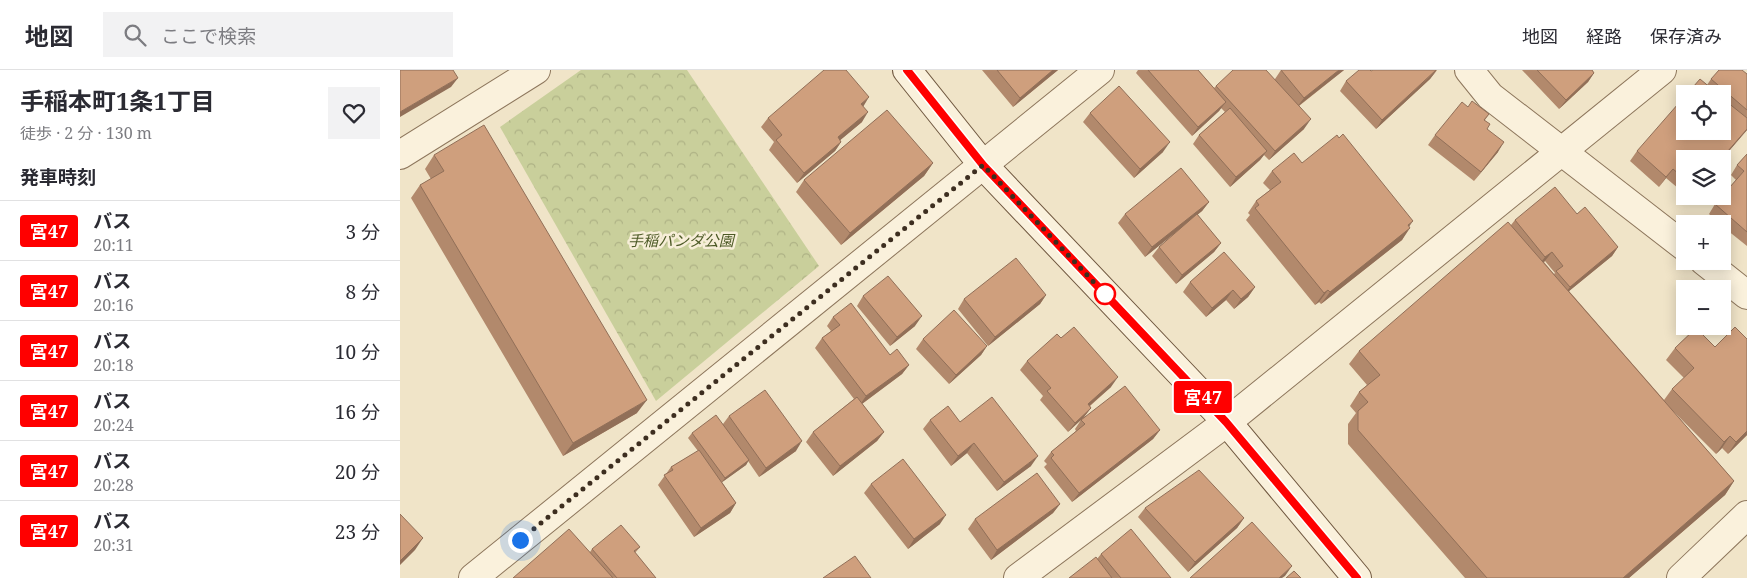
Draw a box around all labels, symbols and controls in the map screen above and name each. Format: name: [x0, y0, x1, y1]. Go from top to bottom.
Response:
search box: [103, 12, 453, 57]
text: 地図: [25, 19, 73, 52]
icon: search: [121, 21, 149, 49]
text: ここで検索: [161, 23, 256, 49]
text: 地図: [1522, 24, 1558, 48]
text: 経路: [1586, 24, 1622, 48]
text: 保存済み: [1650, 24, 1722, 48]
text: 手稲本町1条1丁目: [20, 84, 215, 117]
map controls: [1676, 85, 1731, 335]
button: locate: [1676, 85, 1731, 140]
button: heart: [328, 87, 380, 139]
text: 徒歩 · 2 分 · 130 m: [20, 122, 152, 144]
button: layers: [1676, 150, 1731, 205]
text: 発車時刻: [20, 164, 96, 190]
text: バス: [93, 208, 131, 234]
button: +: [1676, 215, 1731, 270]
text: 宮47: [30, 219, 68, 243]
text: 3 分: [345, 219, 380, 245]
park label: 手稲パンダ公園: [628, 230, 736, 250]
text: 20:11: [93, 234, 134, 256]
text: バス: [93, 268, 131, 294]
text: 宮47: [30, 279, 68, 303]
text: 8 分: [345, 279, 380, 305]
button: −: [1676, 280, 1731, 335]
unlabelled marker: [1094, 283, 1116, 305]
text: 20:16: [93, 294, 134, 316]
text: バス: [93, 328, 131, 354]
text: 宮47: [30, 339, 68, 363]
text: 10 分: [335, 339, 380, 365]
text: 20:18: [93, 354, 134, 376]
line badge: 宮47: [1174, 381, 1232, 413]
text: 宮47: [1184, 385, 1222, 409]
text: バス: [93, 388, 131, 414]
text: 宮47: [30, 399, 68, 423]
text: 16 分: [335, 399, 380, 425]
text: 20:24: [93, 414, 134, 436]
text: バス: [93, 448, 131, 474]
text: 宮47: [30, 459, 68, 483]
text: 20 分: [335, 459, 380, 485]
text: 20:28: [93, 474, 134, 496]
text: バス: [93, 508, 131, 534]
text: 宮47: [30, 519, 68, 543]
text: 23 分: [335, 519, 380, 545]
your location: [508, 528, 533, 553]
text: 20:31: [93, 534, 134, 556]

